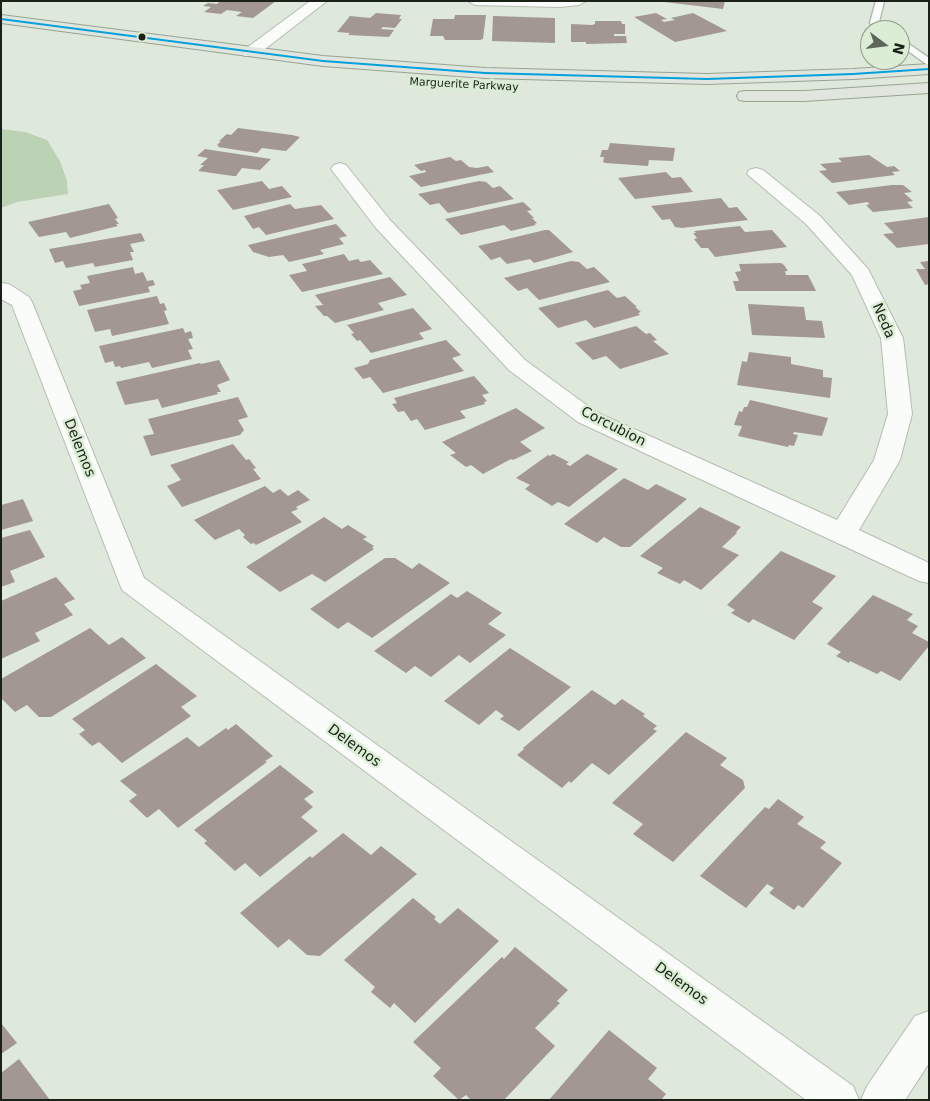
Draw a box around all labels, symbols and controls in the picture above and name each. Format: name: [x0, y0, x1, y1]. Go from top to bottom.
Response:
north arrow: [860, 20, 910, 70]
unlabelled marker: [137, 32, 147, 42]
text: N: [889, 41, 908, 56]
street label: Marguerite Parkway: [409, 76, 519, 94]
street label: Neda: [868, 301, 898, 341]
street label: Corcubion: [578, 403, 648, 451]
street label: Delemos: [60, 416, 98, 480]
street label: Delemos: [324, 721, 384, 771]
street label: Delemos: [651, 959, 711, 1009]

